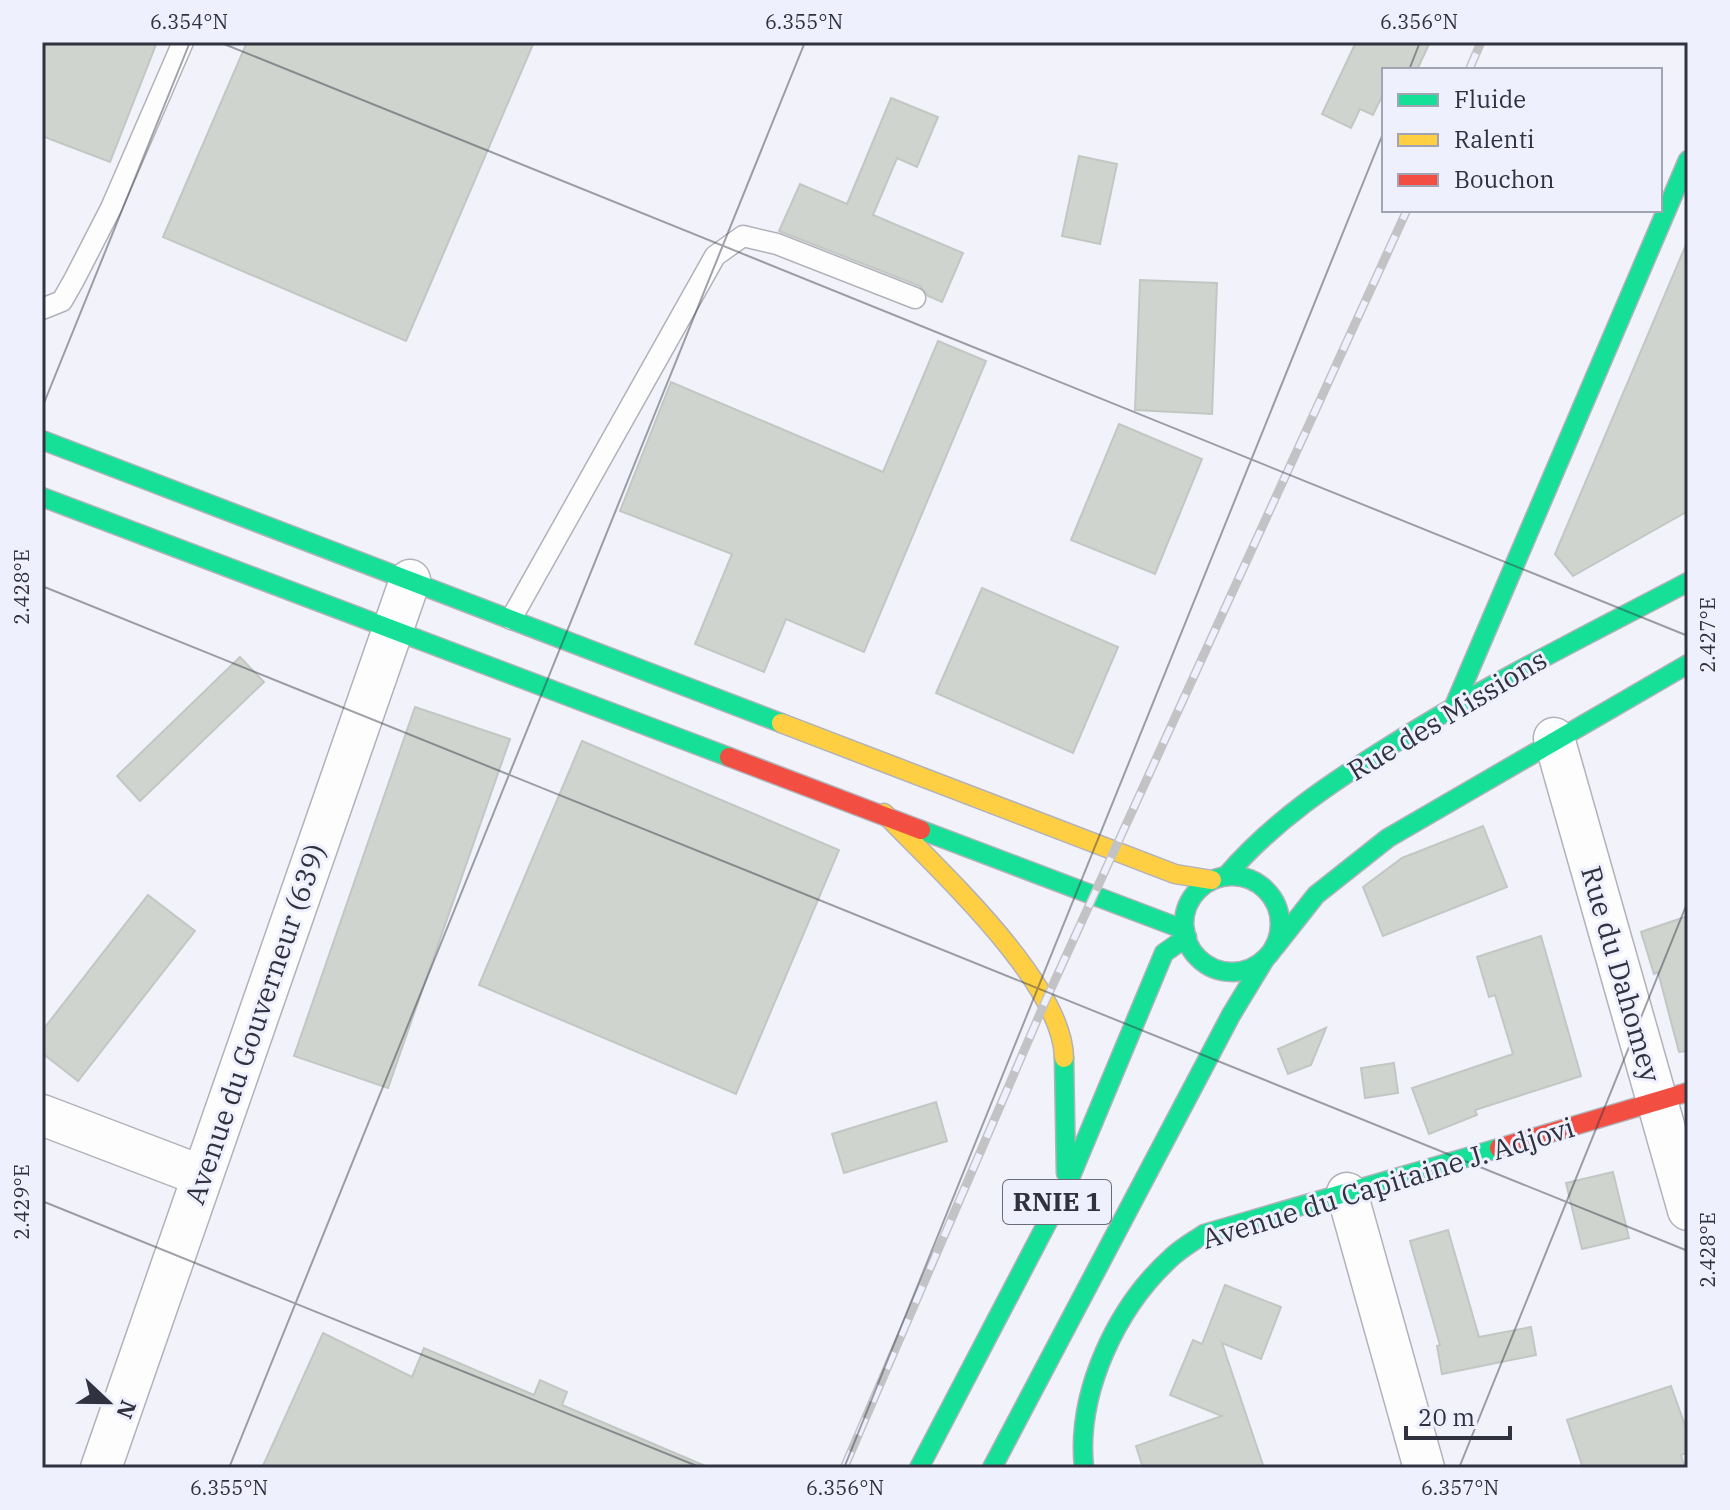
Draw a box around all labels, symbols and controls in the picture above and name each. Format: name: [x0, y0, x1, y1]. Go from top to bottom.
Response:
text: 6.354°N: [150, 8, 228, 35]
text: 6.355°N: [765, 8, 843, 35]
text: 6.356°N: [1380, 8, 1458, 35]
legend: [1382, 68, 1662, 212]
text: Fluide: [1454, 83, 1526, 115]
text: Ralenti: [1454, 123, 1535, 155]
text: Bouchon: [1454, 163, 1555, 195]
text: 2.428°E: [8, 549, 35, 625]
text: 2.427°E: [1694, 597, 1721, 673]
street label: Rue des Missions: [1340, 640, 1553, 789]
street label: Avenue du Gouverneur (639): [175, 839, 334, 1209]
street label: Rue du Dahomey: [1573, 861, 1670, 1086]
street label: Avenue du Capitaine J. Adjovi: [1197, 1108, 1579, 1257]
text: 2.429°E: [8, 1164, 35, 1240]
road number: RNIE 1: [1003, 1180, 1111, 1224]
text: 2.428°E: [1694, 1212, 1721, 1288]
north arrow: [68, 1362, 148, 1442]
scale bar: [1406, 1390, 1510, 1440]
text: N: [110, 1396, 144, 1423]
text: 20 m: [1418, 1401, 1475, 1433]
text: 6.355°N: [190, 1474, 268, 1501]
text: 6.356°N: [806, 1474, 884, 1501]
text: 6.357°N: [1421, 1474, 1499, 1501]

